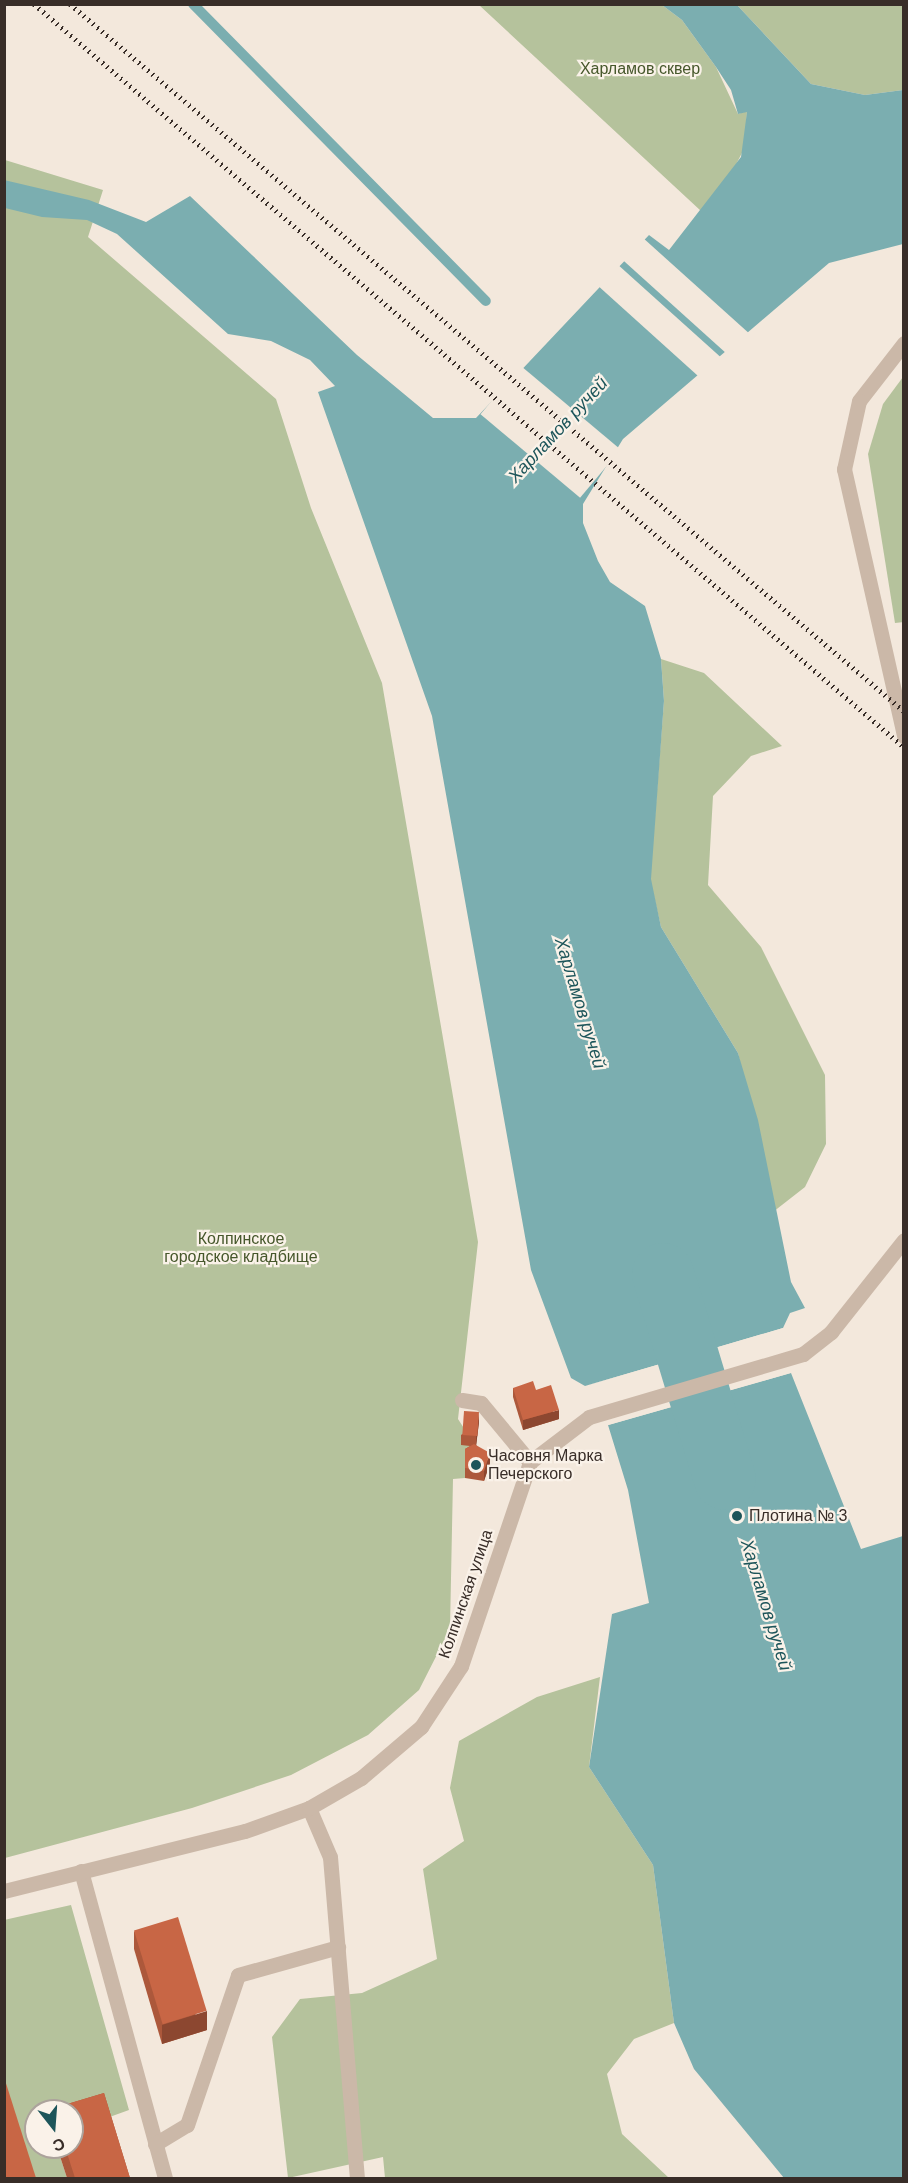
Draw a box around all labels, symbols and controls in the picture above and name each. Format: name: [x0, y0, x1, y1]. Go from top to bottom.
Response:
park label: Харламов сквер: [580, 59, 700, 79]
water label: Харламов ручей: [504, 373, 612, 487]
water label: Харламов ручей: [550, 935, 610, 1071]
park label: Колпинское городское кладбище: [164, 1229, 318, 1267]
place label: Часовня Марка Печерского: [488, 1446, 603, 1484]
marker: Часовня Марка Печерского: [469, 1458, 483, 1472]
place label: Плотина № 3: [749, 1506, 848, 1526]
marker: Плотина № 3: [730, 1509, 744, 1523]
street label: Колпинская улица: [435, 1527, 497, 1661]
water label: Харламов ручей: [736, 1537, 796, 1673]
north arrow: [24, 2099, 84, 2159]
text: С: [51, 2135, 67, 2155]

